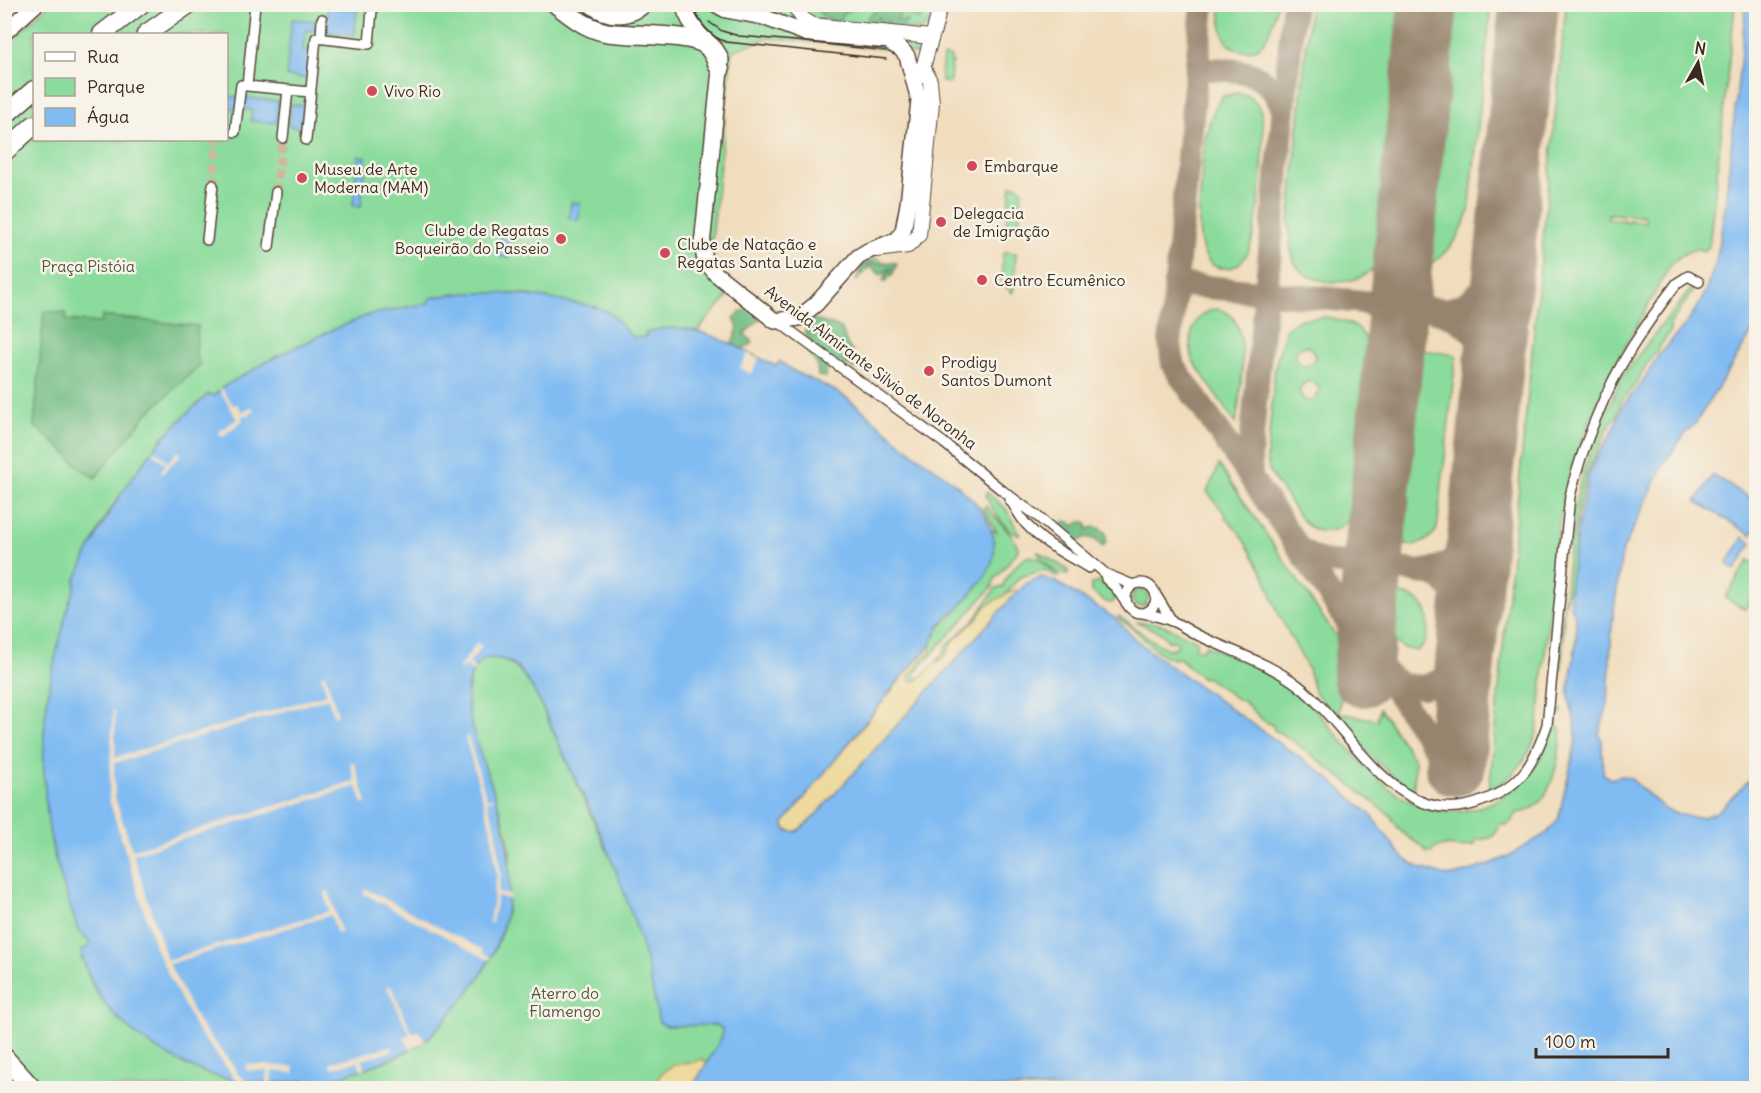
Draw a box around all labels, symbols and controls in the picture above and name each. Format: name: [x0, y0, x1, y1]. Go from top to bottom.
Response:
legend: [33, 33, 228, 141]
north arrow: [1668, 33, 1728, 93]
text: N: [1693, 37, 1707, 59]
text: Rua: [87, 45, 119, 68]
text: Parque: [87, 75, 145, 98]
place label: Vivo Rio: [384, 81, 441, 101]
marker: Vivo Rio: [365, 84, 379, 98]
text: Água: [87, 105, 129, 128]
place label: Embarque: [984, 156, 1058, 176]
place label: Museu de Arte Moderna (MAM): [314, 159, 429, 197]
marker: Embarque: [965, 159, 979, 173]
marker: Museu de Arte Moderna (MAM): [295, 171, 309, 185]
place label: Delegacia de Imigração: [953, 203, 1050, 241]
marker: Delegacia de Imigração: [934, 215, 948, 229]
place label: Clube de Regatas Boqueirão do Passeio: [395, 220, 549, 258]
marker: Clube de Regatas Boqueirão do Passeio: [554, 232, 568, 246]
place label: Clube de Natação e Regatas Santa Luzia: [677, 234, 823, 272]
marker: Clube de Natação e Regatas Santa Luzia: [658, 246, 672, 260]
park label: Praça Pistóia: [41, 256, 135, 276]
place label: Centro Ecumênico: [994, 270, 1126, 290]
marker: Centro Ecumênico: [975, 273, 989, 287]
street label: Avenida Almirante Silvio de Noronha: [761, 281, 981, 453]
place label: Prodigy Santos Dumont: [941, 352, 1052, 390]
marker: Prodigy Santos Dumont: [922, 364, 936, 378]
park label: Aterro do Flamengo: [529, 983, 601, 1021]
scale bar: [1536, 1021, 1668, 1059]
text: 100 m: [1545, 1030, 1596, 1053]

